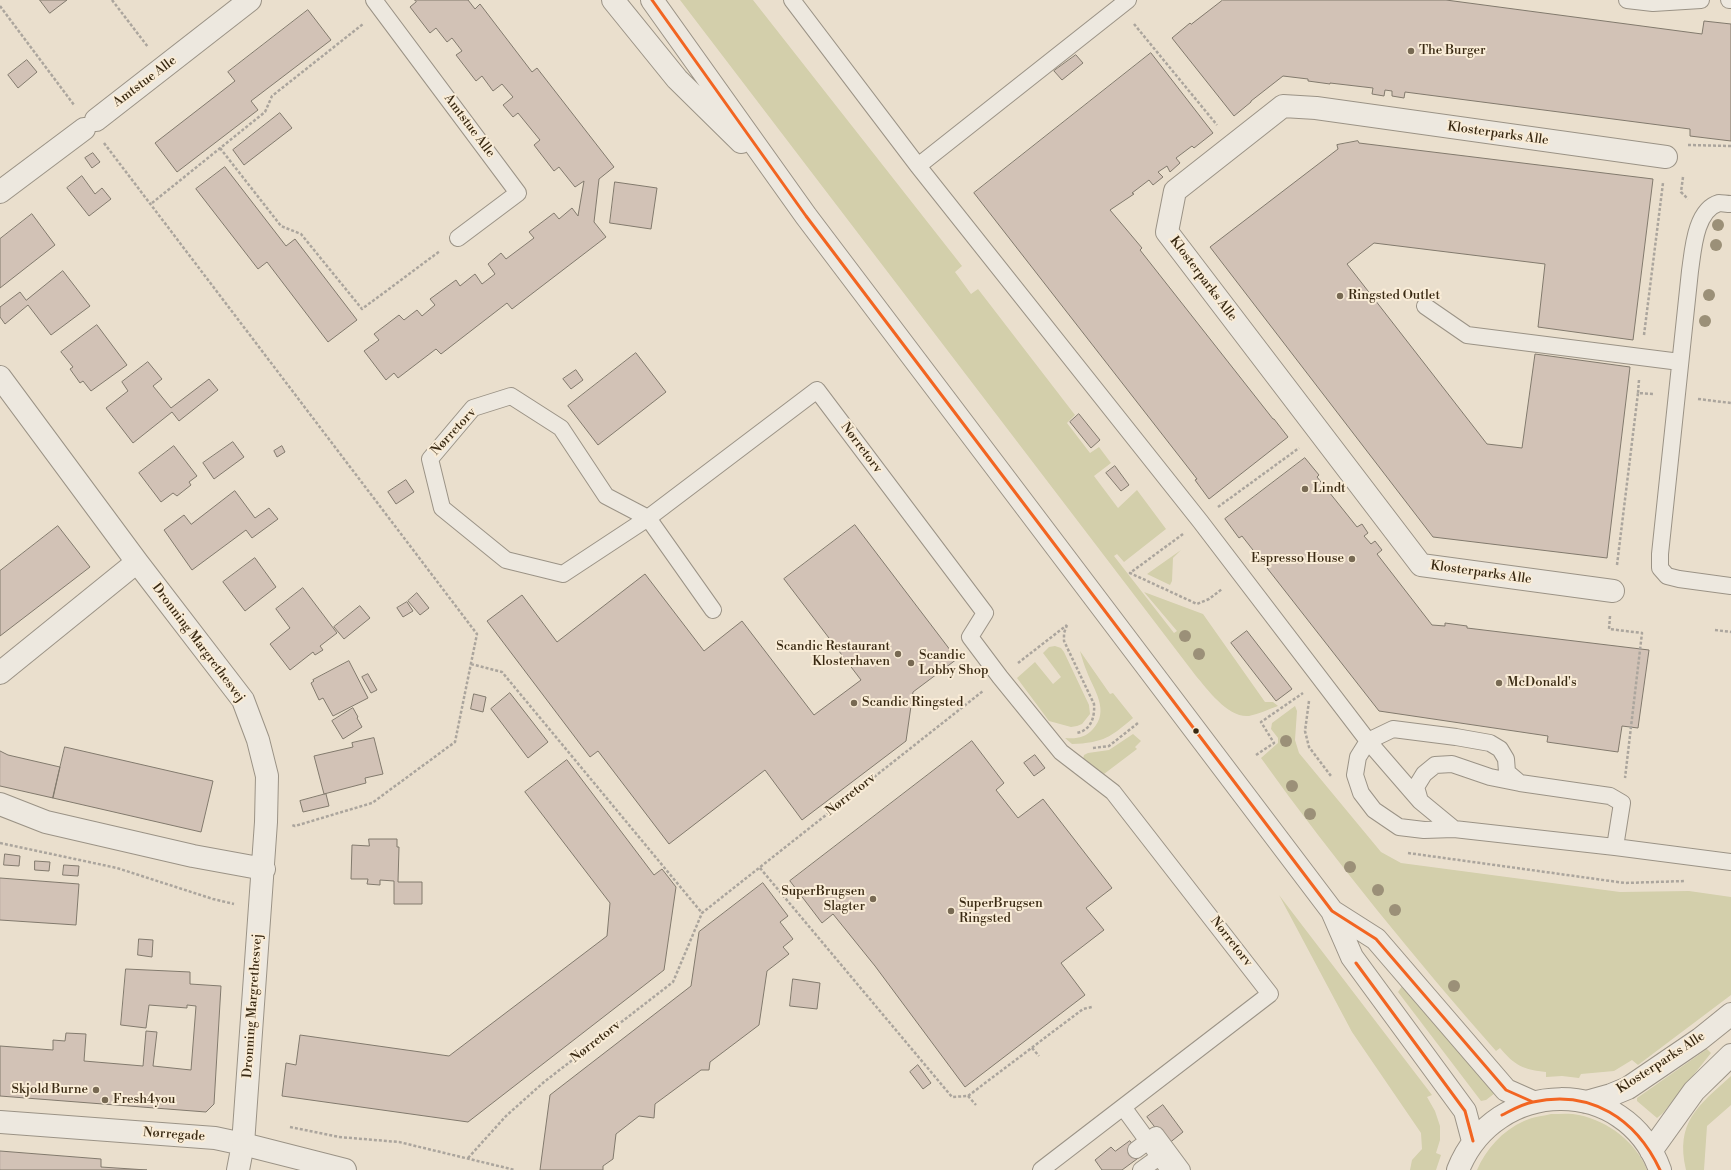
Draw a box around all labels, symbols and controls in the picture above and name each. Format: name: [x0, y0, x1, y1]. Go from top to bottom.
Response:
place label: The Burger: [1419, 43, 1486, 59]
marker: The Burger: [1406, 46, 1416, 56]
street label: Amtstue Alle: [110, 53, 180, 111]
street label: Amtstue Alle: [440, 91, 498, 161]
street label: Klosterparks Alle: [1446, 119, 1550, 149]
street label: Klosterparks Alle: [1166, 234, 1240, 324]
place label: Ringsted Outlet: [1348, 288, 1440, 304]
marker: Ringsted Outlet: [1335, 291, 1345, 301]
street label: Nørretorv: [428, 405, 480, 459]
street label: Nørretorv: [837, 420, 885, 476]
place label: Lindt: [1313, 481, 1346, 497]
marker: Lindt: [1300, 484, 1310, 494]
place label: Espresso House: [1251, 551, 1344, 567]
marker: Espresso House: [1347, 554, 1357, 564]
street label: Klosterparks Alle: [1429, 558, 1533, 588]
street label: Dronning Margrethesvej: [148, 581, 248, 705]
place label: Scandic Restaurant Klosterhaven: [776, 639, 890, 670]
place label: Scandic Lobby Shop: [919, 648, 989, 679]
marker: Scandic Restaurant Klosterhaven: [893, 649, 903, 659]
marker: Scandic Lobby Shop: [906, 658, 916, 668]
place label: McDonald's: [1507, 675, 1577, 691]
marker: McDonald's: [1494, 678, 1504, 688]
place label: Scandic Ringsted: [862, 695, 963, 711]
marker: Scandic Ringsted: [849, 698, 859, 708]
unlabelled marker: [1191, 726, 1201, 736]
street label: Nørretorv: [823, 771, 879, 819]
place label: SuperBrugsen Slagter: [781, 884, 865, 915]
marker: SuperBrugsen Slagter: [868, 894, 878, 904]
place label: SuperBrugsen Ringsted: [959, 896, 1043, 927]
marker: SuperBrugsen Ringsted: [946, 906, 956, 916]
street label: Nørretorv: [1207, 914, 1255, 970]
street label: Dronning Margrethesvej: [240, 933, 266, 1079]
street label: Nørretorv: [568, 1018, 624, 1066]
street label: Klosterparks Alle: [1614, 1029, 1708, 1097]
place label: Skjold Burne: [12, 1082, 88, 1098]
marker: Skjold Burne: [91, 1085, 101, 1095]
place label: Fresh4you: [113, 1092, 175, 1108]
marker: Fresh4you: [100, 1095, 110, 1105]
street label: Nørregade: [143, 1125, 205, 1145]

